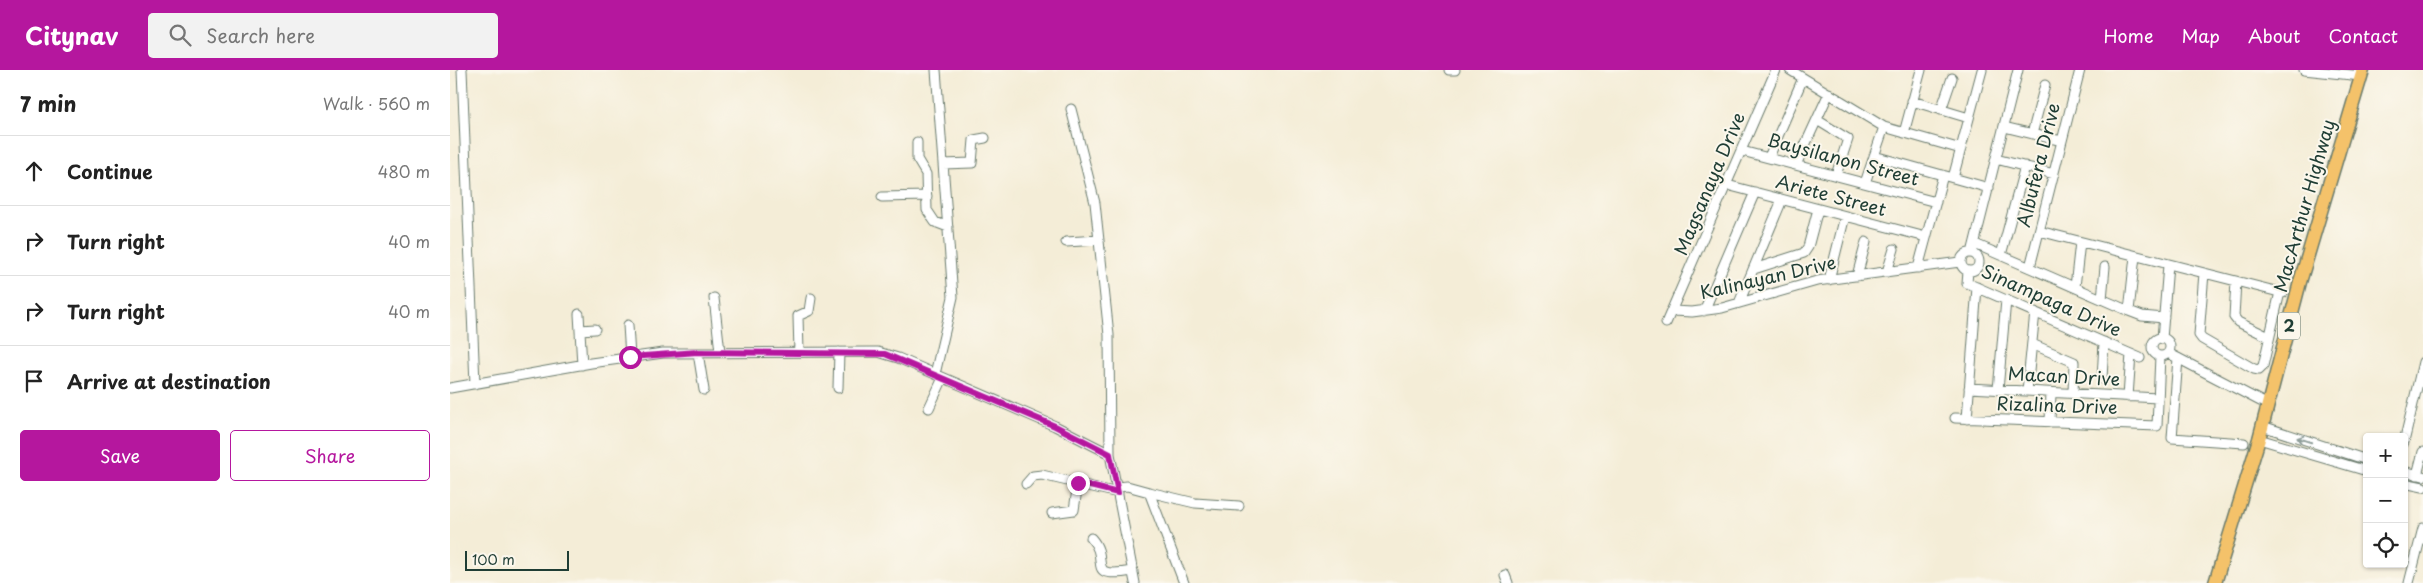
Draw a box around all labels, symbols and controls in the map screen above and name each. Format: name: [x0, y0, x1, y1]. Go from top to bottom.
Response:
search box: [148, 13, 498, 58]
text: Citynav: [25, 17, 118, 53]
icon: search: [166, 21, 194, 49]
text: Search here: [206, 21, 315, 49]
text: Home: [2103, 22, 2153, 49]
text: Map: [2181, 22, 2220, 49]
text: About: [2248, 22, 2300, 49]
text: Contact: [2328, 22, 2398, 49]
text: 7 min: [20, 87, 76, 119]
text: Walk · 560 m: [323, 91, 430, 115]
street label: Albufera Drive: [2009, 100, 2066, 230]
street label: Magsanaya Drive: [1666, 108, 1751, 259]
street label: MacArthur Highway: [2266, 116, 2341, 295]
street label: Baysilanon Street: [1764, 125, 1922, 192]
icon: ahead: [20, 157, 48, 185]
text: Continue: [67, 157, 153, 185]
text: 480 m: [378, 159, 430, 183]
street label: Ariete Street: [1773, 167, 1890, 222]
icon: right: [20, 227, 48, 255]
text: Turn right: [67, 227, 165, 255]
text: 40 m: [388, 229, 430, 253]
street label: Kalinayan Drive: [1697, 248, 1838, 305]
street label: Sinampaga Drive: [1977, 257, 2126, 343]
icon: right: [20, 297, 48, 325]
text: Turn right: [67, 297, 165, 325]
text: 40 m: [388, 299, 430, 323]
road number: 2: [2278, 312, 2300, 340]
route start: [619, 346, 642, 369]
street label: Macan Drive: [2007, 359, 2121, 392]
icon: arrive: [20, 367, 48, 395]
text: Arrive at destination: [67, 367, 271, 395]
street label: Rizalina Drive: [1996, 389, 2118, 420]
button: Save: [20, 430, 220, 481]
button: Share: [230, 430, 430, 481]
map controls: [2363, 433, 2408, 568]
button: +: [2363, 433, 2408, 478]
one-way arrow: [2296, 434, 2312, 444]
route end: [1067, 472, 1090, 495]
button: −: [2363, 478, 2408, 523]
button: locate: [2363, 523, 2408, 568]
scale bar: [465, 548, 569, 571]
text: 100 m: [472, 549, 515, 570]

